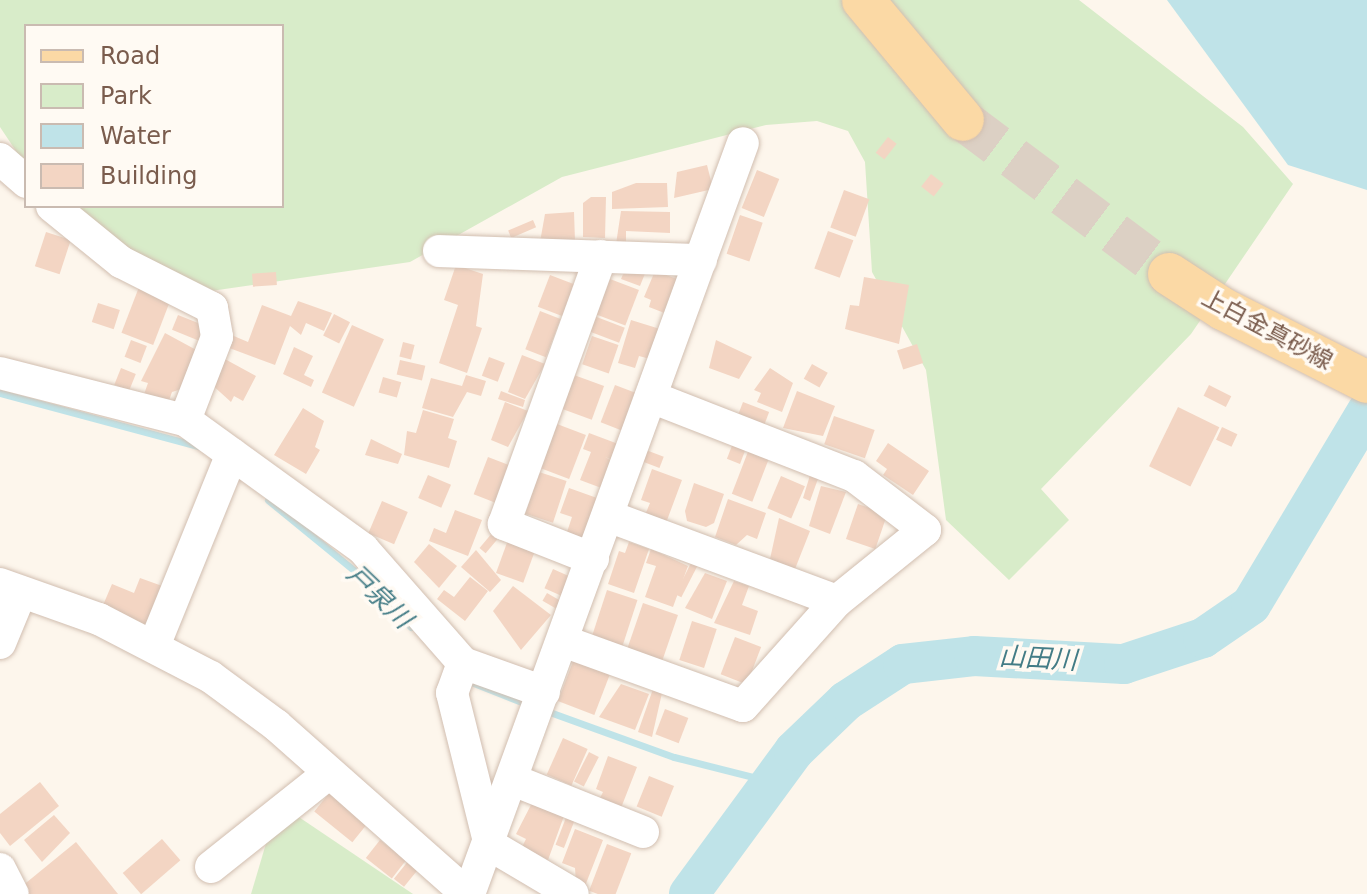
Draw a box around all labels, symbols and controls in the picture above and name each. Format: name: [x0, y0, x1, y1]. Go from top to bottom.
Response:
legend: [24, 24, 284, 208]
text: Road: [100, 42, 160, 70]
text: Park: [100, 82, 152, 110]
text: Water: [100, 122, 171, 150]
text: Building: [100, 162, 197, 190]
street label: 上白金真砂線: [1197, 283, 1337, 377]
water label: 戸泉川: [340, 559, 418, 635]
water label: 山田川: [998, 641, 1078, 677]

